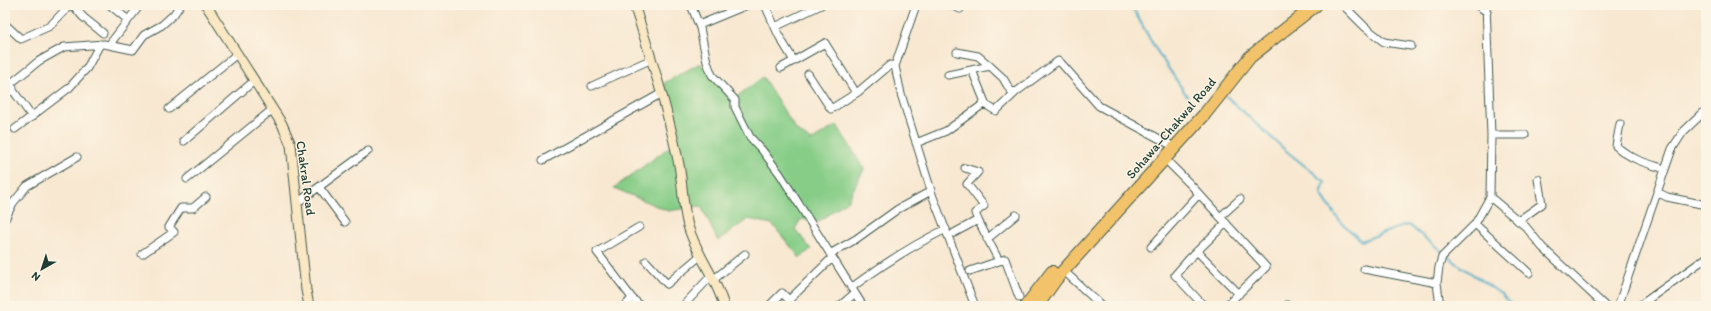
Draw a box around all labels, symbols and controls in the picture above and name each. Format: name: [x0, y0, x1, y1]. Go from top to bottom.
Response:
street label: Sohawa–Chakwal Road: [1123, 74, 1219, 182]
street label: Chakral Road: [293, 140, 319, 216]
north arrow: [22, 249, 62, 289]
text: N: [29, 269, 43, 284]

